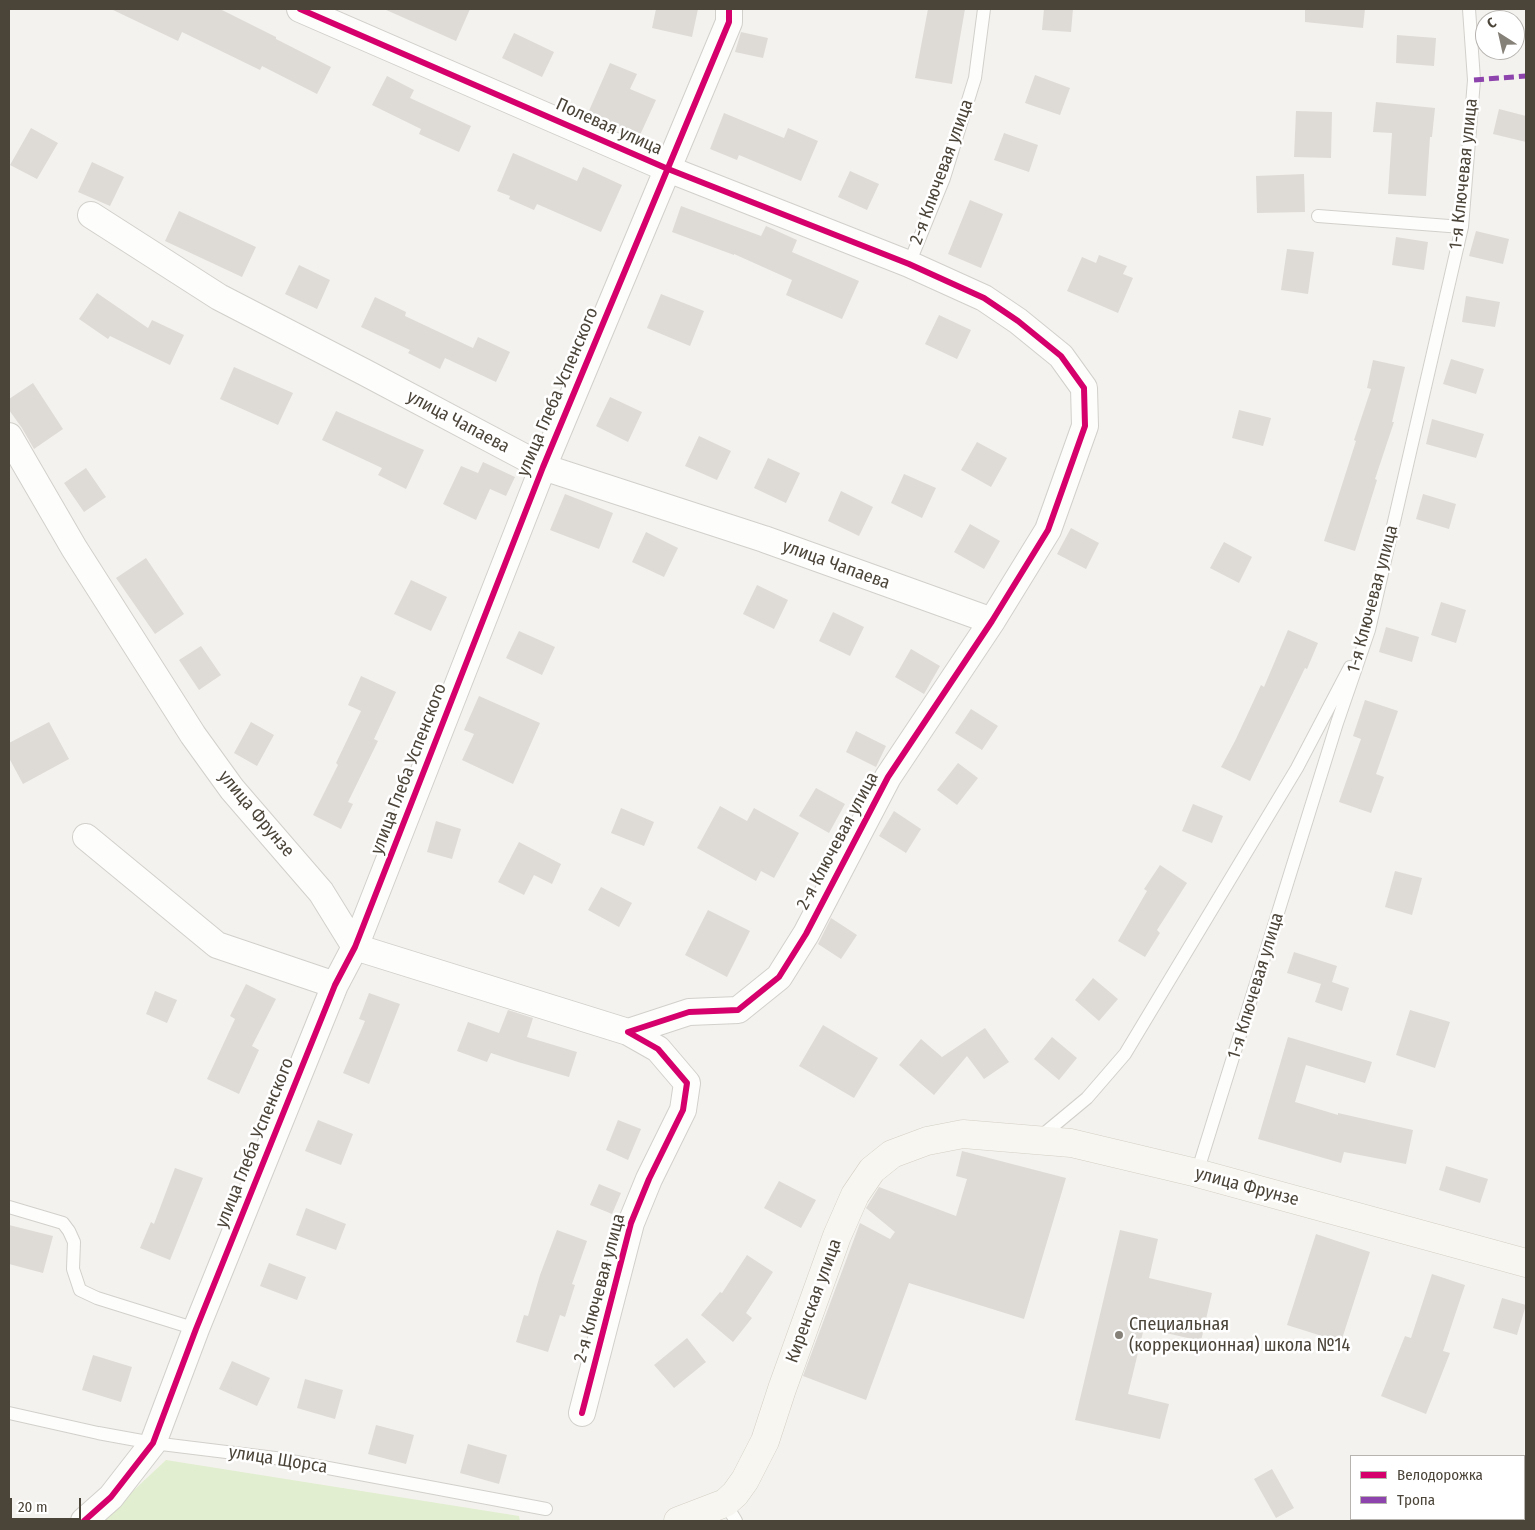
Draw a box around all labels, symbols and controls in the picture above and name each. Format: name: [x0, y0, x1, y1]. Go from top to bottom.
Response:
north arrow: [1475, 10, 1525, 60]
text: С: [1484, 14, 1500, 32]
street label: Полевая улица: [552, 94, 666, 160]
street label: 2-я Ключевая улица: [906, 96, 978, 248]
street label: 1-я Ключевая улица: [1445, 97, 1483, 251]
street label: улица Глеба Успенского: [513, 304, 603, 480]
street label: улица Чапаева: [403, 386, 513, 458]
street label: 1-я Ключевая улица: [1343, 523, 1403, 675]
street label: улица Чапаева: [779, 536, 893, 594]
street label: улица Глеба Успенского: [366, 680, 452, 858]
street label: улица Фрунзе: [213, 766, 299, 862]
street label: 2-я Ключевая улица: [793, 768, 883, 914]
street label: 1-я Ключевая улица: [1223, 910, 1289, 1062]
street label: улица Глеба Успенского: [211, 1055, 299, 1231]
street label: улица Фрунзе: [1193, 1163, 1301, 1211]
street label: 2-я Ключевая улица: [570, 1211, 630, 1365]
street label: Киренская улица: [782, 1236, 846, 1366]
place label: Специальная (коррекционная) школа №14: [1129, 1314, 1350, 1356]
marker: Специальная (коррекционная) школа №14: [1113, 1329, 1125, 1341]
street label: улица Щорса: [227, 1442, 329, 1478]
legend: [1350, 1455, 1525, 1520]
text: Велодорожка: [1397, 1466, 1483, 1484]
scale bar: [12, 1488, 84, 1520]
text: Тропа: [1397, 1491, 1435, 1509]
text: 20 m: [18, 1498, 48, 1516]

